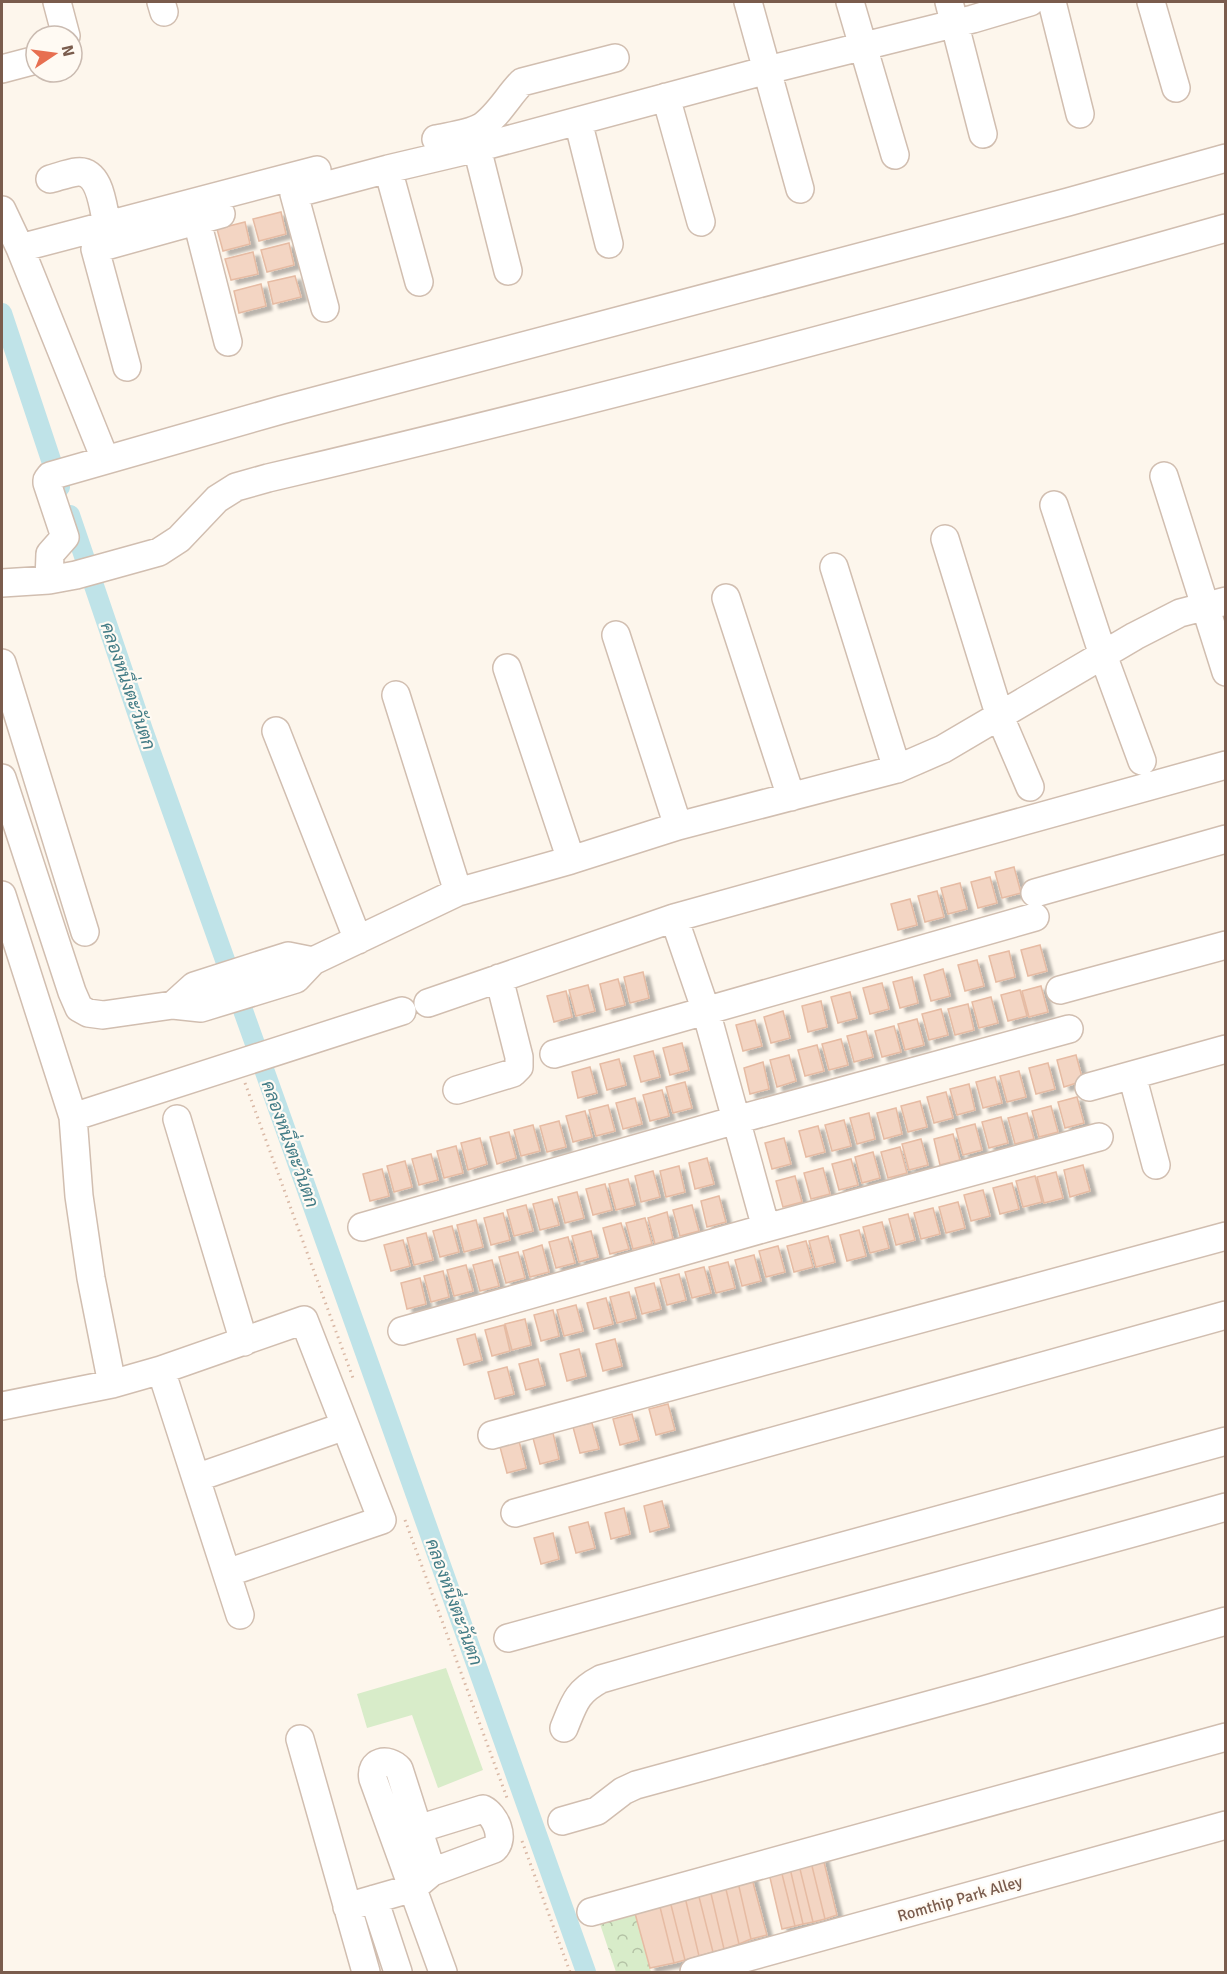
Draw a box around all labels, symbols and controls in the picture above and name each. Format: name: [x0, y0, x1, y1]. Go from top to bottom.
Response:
north arrow: [24, 24, 84, 84]
text: N: [57, 43, 79, 59]
water label: คลองหนึ่งตะวันตก: [96, 618, 165, 753]
water label: คลองหนึ่งตะวันตก: [257, 1076, 328, 1211]
water label: คลองหนึ่งตะวันตก: [421, 1534, 492, 1669]
street label: Romthip Park Alley: [895, 1871, 1025, 1926]

